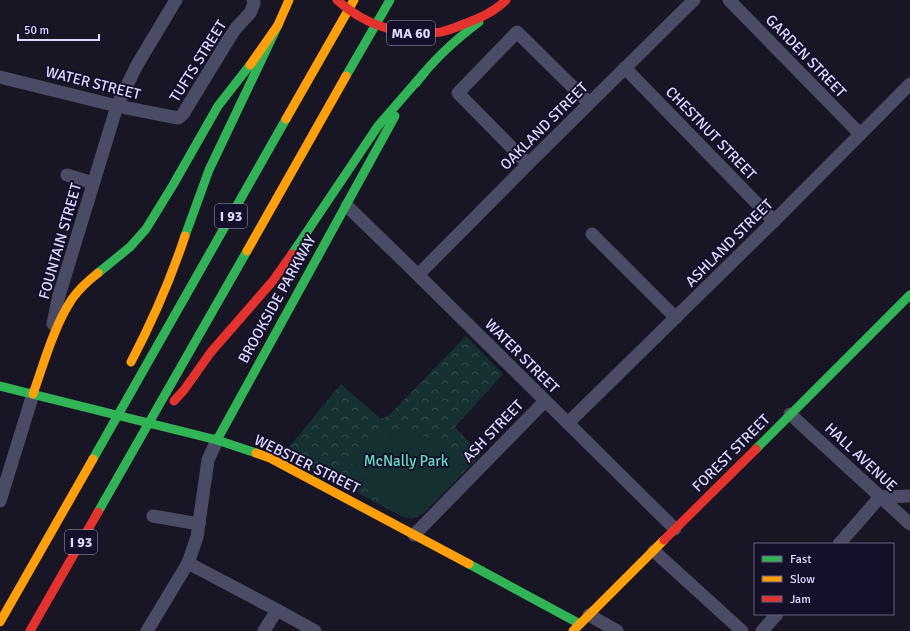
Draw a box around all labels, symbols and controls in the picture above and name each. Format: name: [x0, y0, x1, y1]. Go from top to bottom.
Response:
street label: GARDEN STREET: [762, 11, 850, 102]
scale bar: [18, 16, 99, 42]
street label: TUFTS STREET: [166, 16, 231, 105]
road number: MA 60: [387, 21, 435, 45]
text: 50 m: [24, 23, 49, 38]
street label: WATER STREET: [44, 62, 143, 104]
street label: OAKLAND STREET: [496, 78, 592, 174]
street label: CHESTNUT STREET: [662, 83, 760, 184]
street label: FOUNTAIN STREET: [35, 180, 85, 301]
street label: ASHLAND STREET: [681, 195, 777, 291]
road number: I 93: [215, 204, 247, 228]
street label: BROOKSIDE PARKWAY: [234, 231, 320, 366]
street label: WATER STREET: [481, 315, 563, 397]
street label: ASH STREET: [459, 396, 528, 466]
street label: FOREST STREET: [688, 410, 774, 496]
street label: HALL AVENUE: [821, 419, 901, 495]
street label: WEBSTER STREET: [251, 431, 363, 498]
park label: McNally Park: [364, 452, 449, 470]
road number: I 93: [65, 530, 97, 554]
legend: [754, 543, 894, 615]
text: Fast: [790, 552, 811, 567]
text: Slow: [790, 572, 815, 587]
text: Jam: [790, 592, 811, 607]

